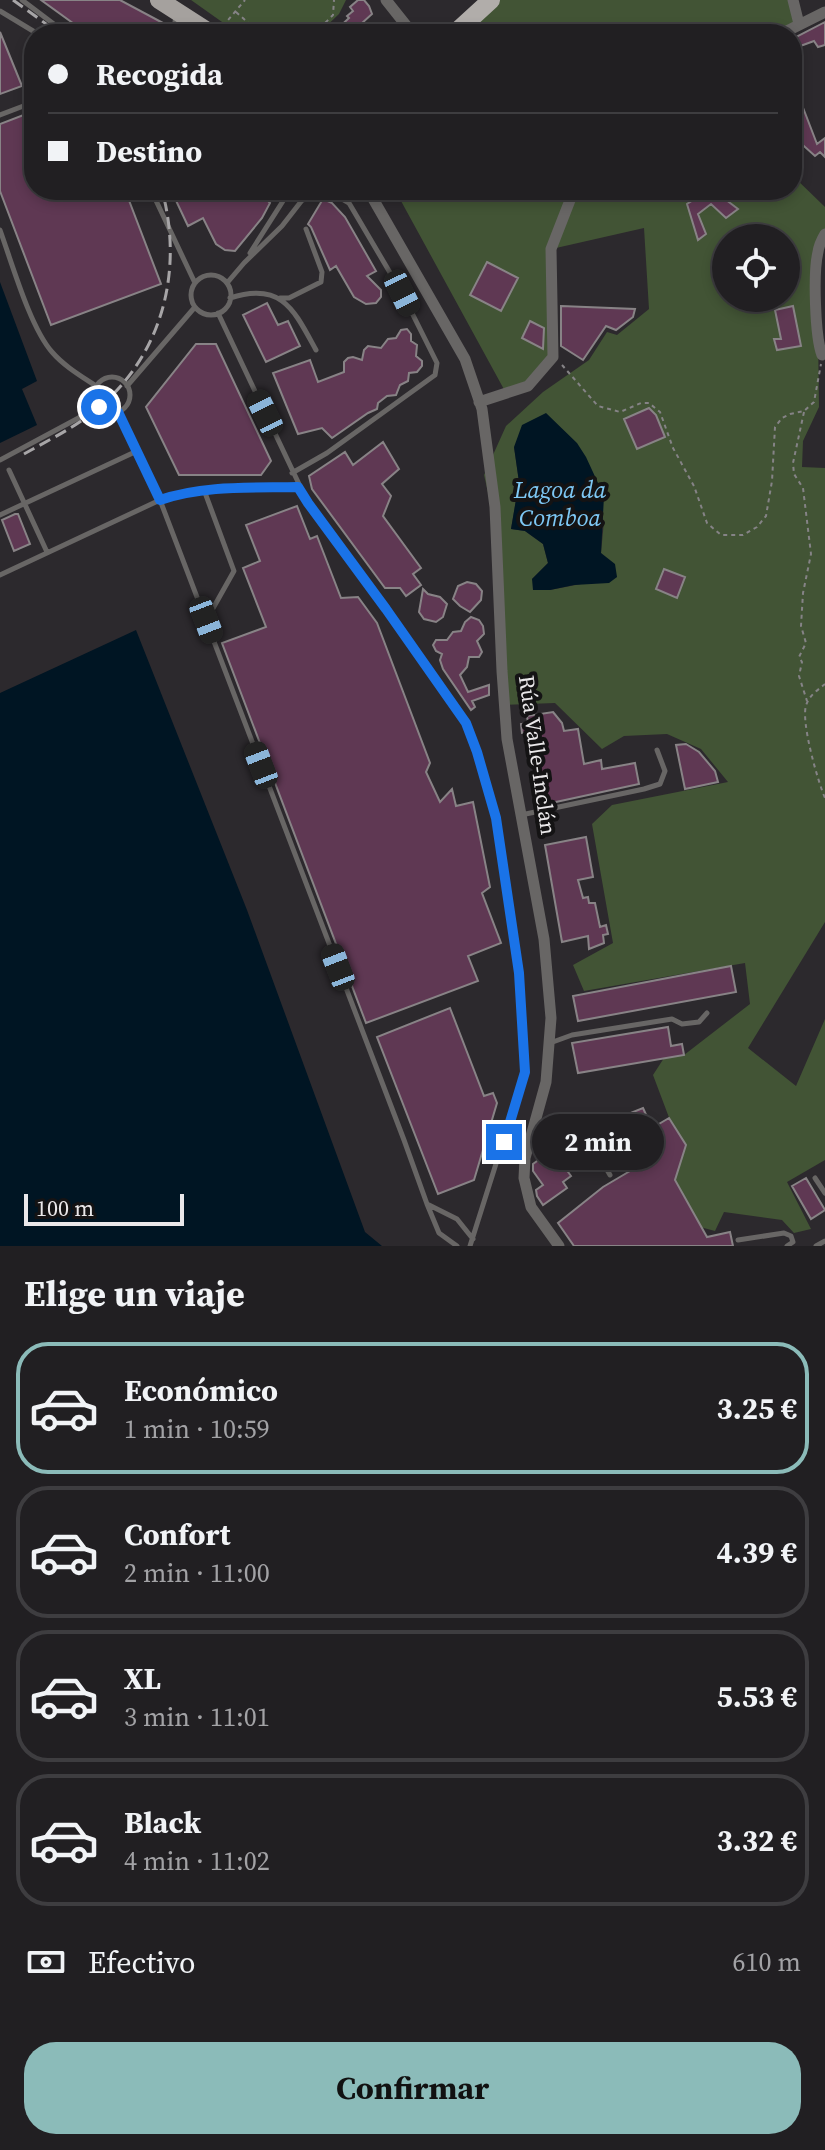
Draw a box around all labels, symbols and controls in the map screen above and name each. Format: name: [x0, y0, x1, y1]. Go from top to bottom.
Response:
text: Recogida: [96, 54, 223, 95]
text: Destino: [96, 131, 202, 172]
map controls: [712, 224, 800, 312]
button: locate: [712, 224, 800, 312]
car: [381, 266, 423, 320]
car: [244, 386, 286, 440]
route start: [81, 389, 117, 425]
water label: Lagoa da Comboa: [513, 473, 607, 534]
car: [186, 593, 226, 647]
street label: Rúa Valle-Inclán: [512, 673, 564, 837]
car: [241, 738, 281, 792]
car: [318, 940, 358, 994]
callout: 2 min: [532, 1114, 664, 1170]
route end: [486, 1124, 522, 1160]
text: 2 min: [564, 1124, 632, 1160]
scale bar: [24, 1190, 184, 1226]
text: 100 m: [36, 1193, 94, 1223]
text: Elige un viaje: [24, 1269, 245, 1318]
text: Económico: [124, 1370, 278, 1411]
icon: car: [28, 1372, 100, 1444]
text: 3.25 €: [717, 1388, 797, 1429]
text: 1 min · 10:59: [124, 1411, 270, 1447]
text: Confort: [124, 1514, 230, 1555]
icon: car: [28, 1516, 100, 1588]
text: 4.39 €: [717, 1532, 797, 1573]
text: 2 min · 11:00: [124, 1555, 270, 1591]
text: XL: [124, 1658, 161, 1699]
icon: car: [28, 1660, 100, 1732]
text: 5.53 €: [717, 1676, 797, 1717]
text: 3 min · 11:01: [124, 1699, 270, 1735]
text: Black: [124, 1802, 201, 1843]
icon: car: [28, 1804, 100, 1876]
text: 3.32 €: [717, 1820, 797, 1861]
text: 4 min · 11:02: [124, 1843, 270, 1879]
icon: cash: [24, 1940, 68, 1984]
text: Efectivo: [88, 1942, 195, 1983]
text: 610 m: [733, 1944, 801, 1980]
button: Confirmar: [24, 2042, 801, 2134]

